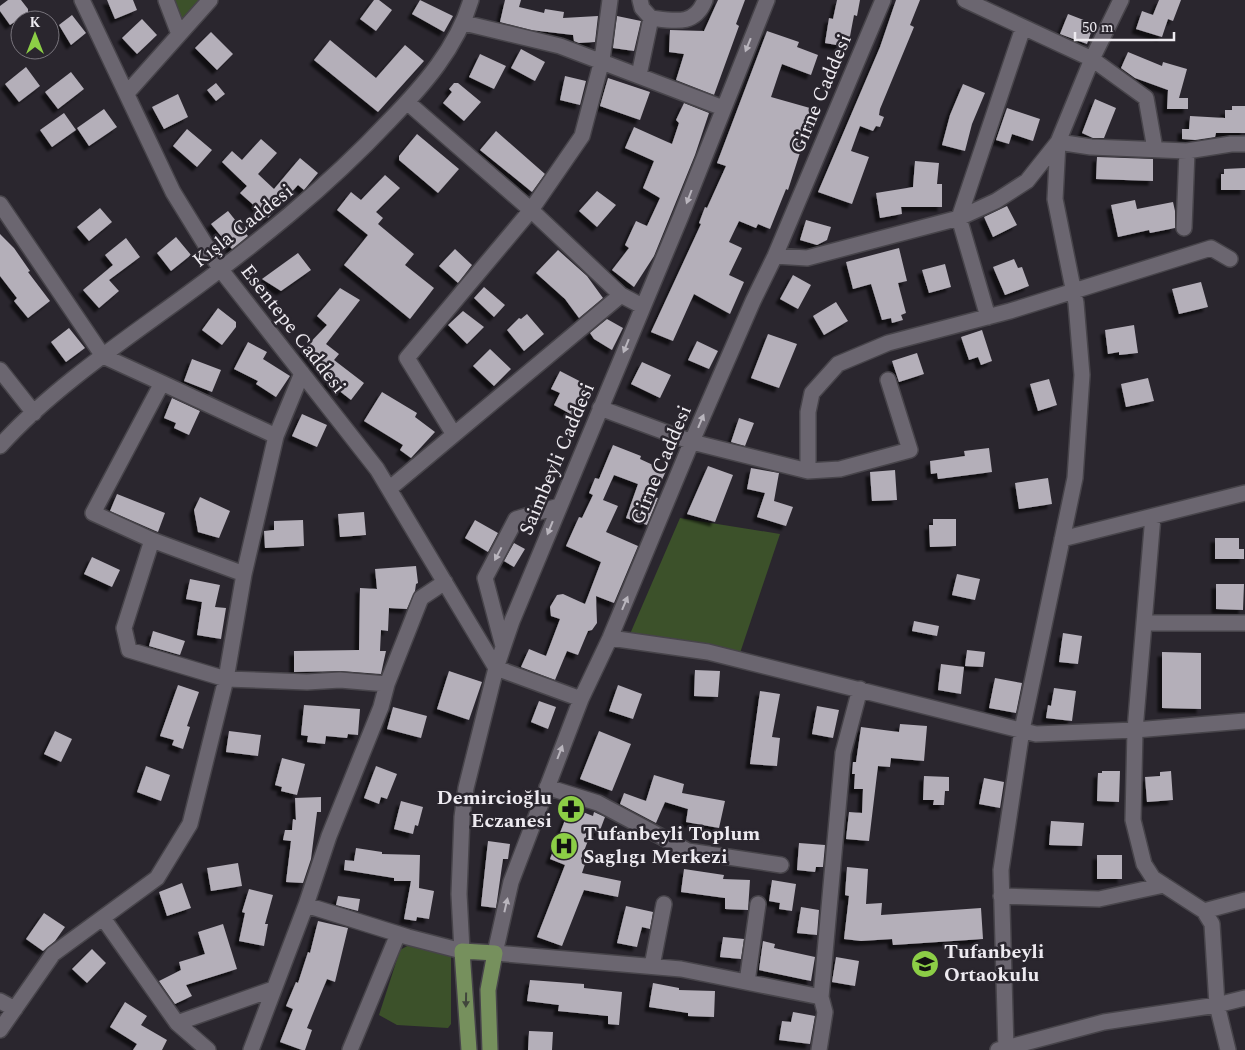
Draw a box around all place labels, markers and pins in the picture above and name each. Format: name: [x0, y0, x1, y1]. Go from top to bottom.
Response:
place label: Demircioğlu Eczanesi: [437, 783, 552, 836]
pharmacy icon: Demircioğlu Eczanesi: [556, 794, 586, 824]
place label: Tufanbeyli Toplum Saglıgı Merkezi: [583, 819, 760, 872]
hospital icon: Tufanbeyli Toplum Saglıgı Merkezi: [549, 831, 579, 861]
place label: Tufanbeyli Ortaokulu: [944, 937, 1044, 990]
school or university icon: Tufanbeyli Ortaokulu: [910, 949, 940, 979]

